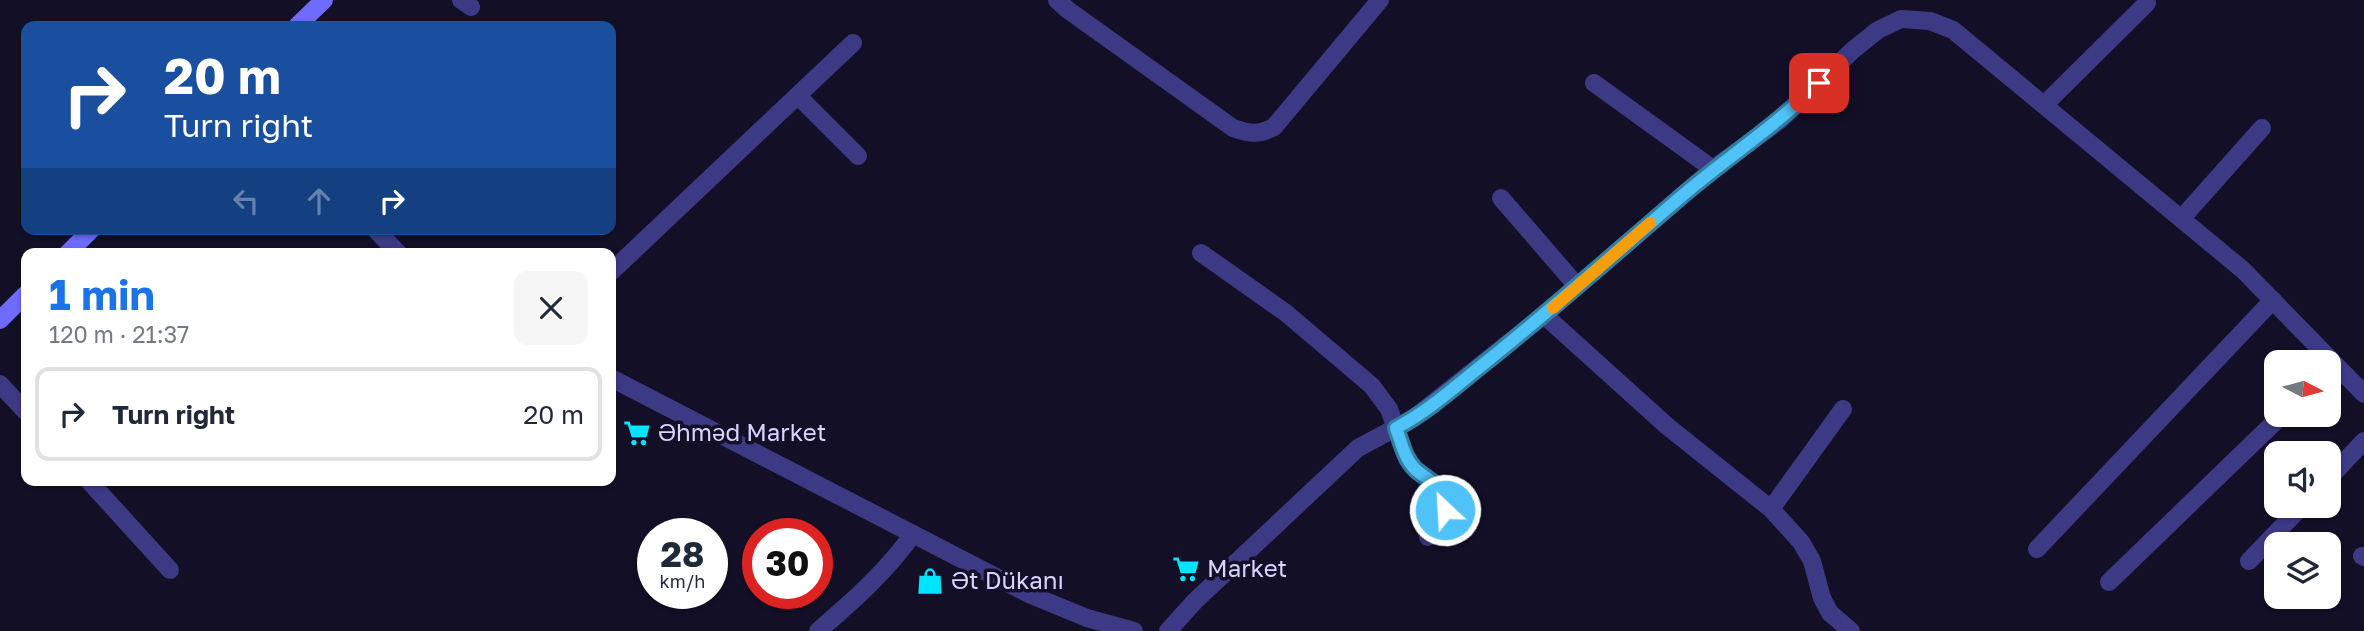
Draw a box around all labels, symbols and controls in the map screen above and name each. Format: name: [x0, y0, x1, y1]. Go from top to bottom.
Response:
text: 20 m: [164, 46, 281, 105]
icon: right: [49, 49, 140, 140]
pin: [1789, 53, 1849, 113]
icon: arrive: [1800, 64, 1838, 102]
text: Turn right: [164, 106, 313, 144]
icon: left: [227, 182, 265, 220]
icon: ahead: [300, 182, 338, 220]
icon: right: [373, 182, 411, 220]
text: 1 min: [49, 269, 155, 319]
button: close: [514, 271, 588, 345]
text: 120 m · 21:37: [49, 320, 189, 348]
north arrow: [2264, 350, 2342, 427]
map controls: [2264, 350, 2341, 609]
icon: right: [53, 395, 91, 433]
text: Turn right: [112, 399, 235, 430]
text: 20 m: [523, 399, 584, 430]
place label: Əhməd Market: [658, 417, 826, 446]
supermarket icon: Əhməd Market: [622, 418, 652, 448]
button: sound: [2264, 441, 2341, 518]
position arrow: [1408, 473, 1482, 547]
speed limit sign: 30: [742, 518, 833, 609]
button: layers: [2264, 532, 2341, 609]
text: 28: [661, 533, 704, 575]
place label: Market: [1207, 553, 1287, 582]
supermarket icon: Market: [1171, 554, 1201, 584]
place label: Ət Dükanı: [951, 565, 1064, 594]
shop icon: Ət Dükanı: [915, 566, 945, 596]
text: km/h: [660, 570, 705, 592]

